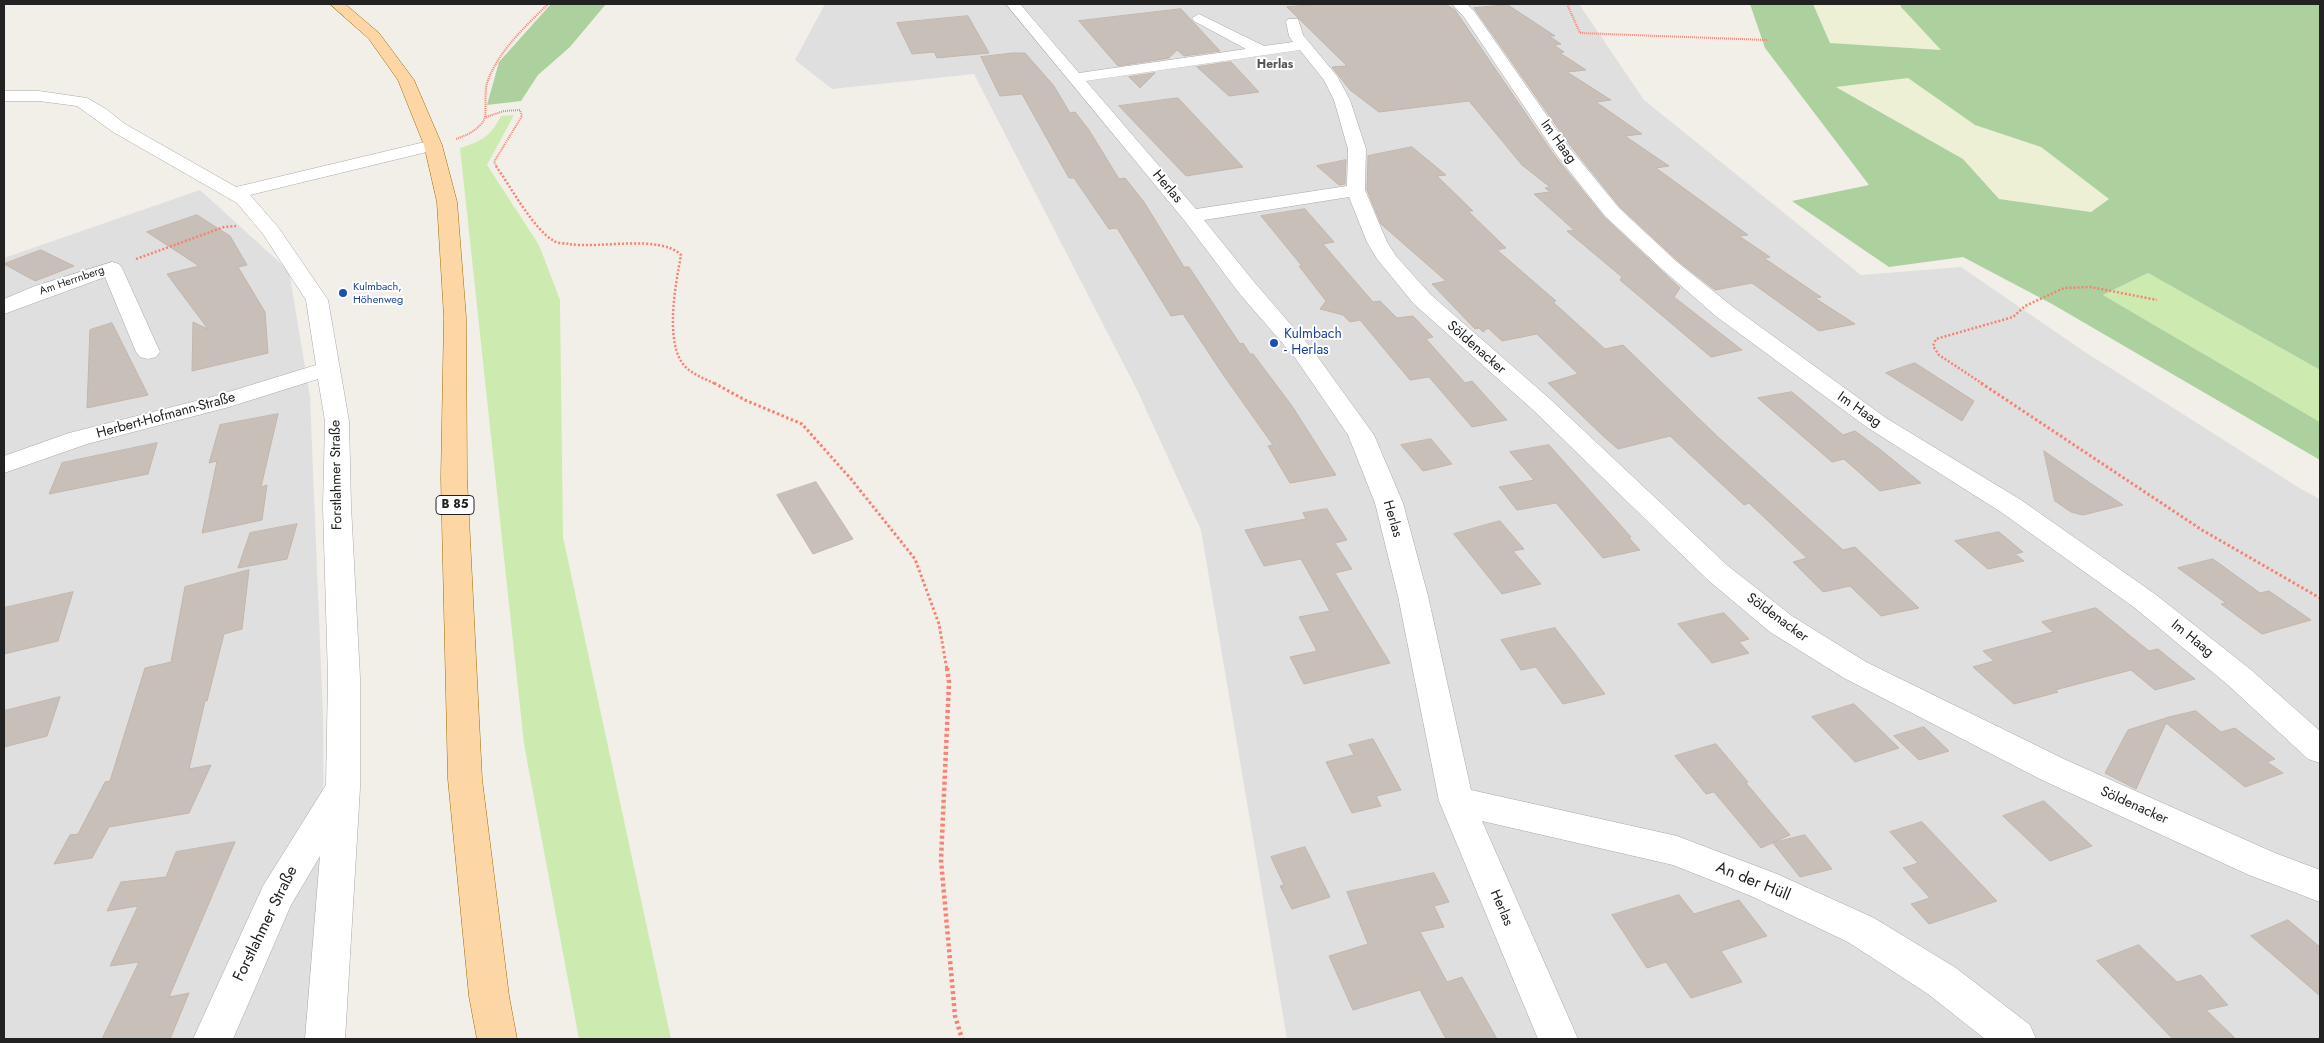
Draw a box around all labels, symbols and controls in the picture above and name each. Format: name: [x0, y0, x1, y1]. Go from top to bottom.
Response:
district label: Herlas: [1257, 58, 1293, 72]
street label: Im Haag: [1537, 117, 1579, 167]
street label: Herlas: [1148, 167, 1186, 207]
street label: Am Herrnberg: [38, 264, 106, 298]
place label: Kulmbach, Höhenweg: [353, 280, 403, 306]
marker: Kulmbach, Höhenweg: [337, 287, 349, 299]
street label: Söldenacker: [1443, 318, 1509, 378]
place label: Kulmbach - Herlas: [1284, 327, 1342, 360]
marker: Kulmbach - Herlas: [1268, 337, 1280, 349]
street label: Herbert-Hofmann-Straße: [95, 389, 237, 443]
street label: Im Haag: [1834, 389, 1884, 431]
street label: Forstlahmer Straße: [328, 420, 346, 530]
road number: B 85: [436, 496, 474, 514]
street label: Herlas: [1379, 499, 1405, 539]
street label: Söldenacker: [1743, 590, 1811, 646]
street label: Im Haag: [2167, 617, 2217, 661]
street label: Söldenacker: [2097, 784, 2171, 828]
street label: An der Hüll: [1713, 858, 1793, 906]
street label: Forstlahmer Straße: [230, 863, 302, 985]
street label: Herlas: [1486, 887, 1516, 929]

